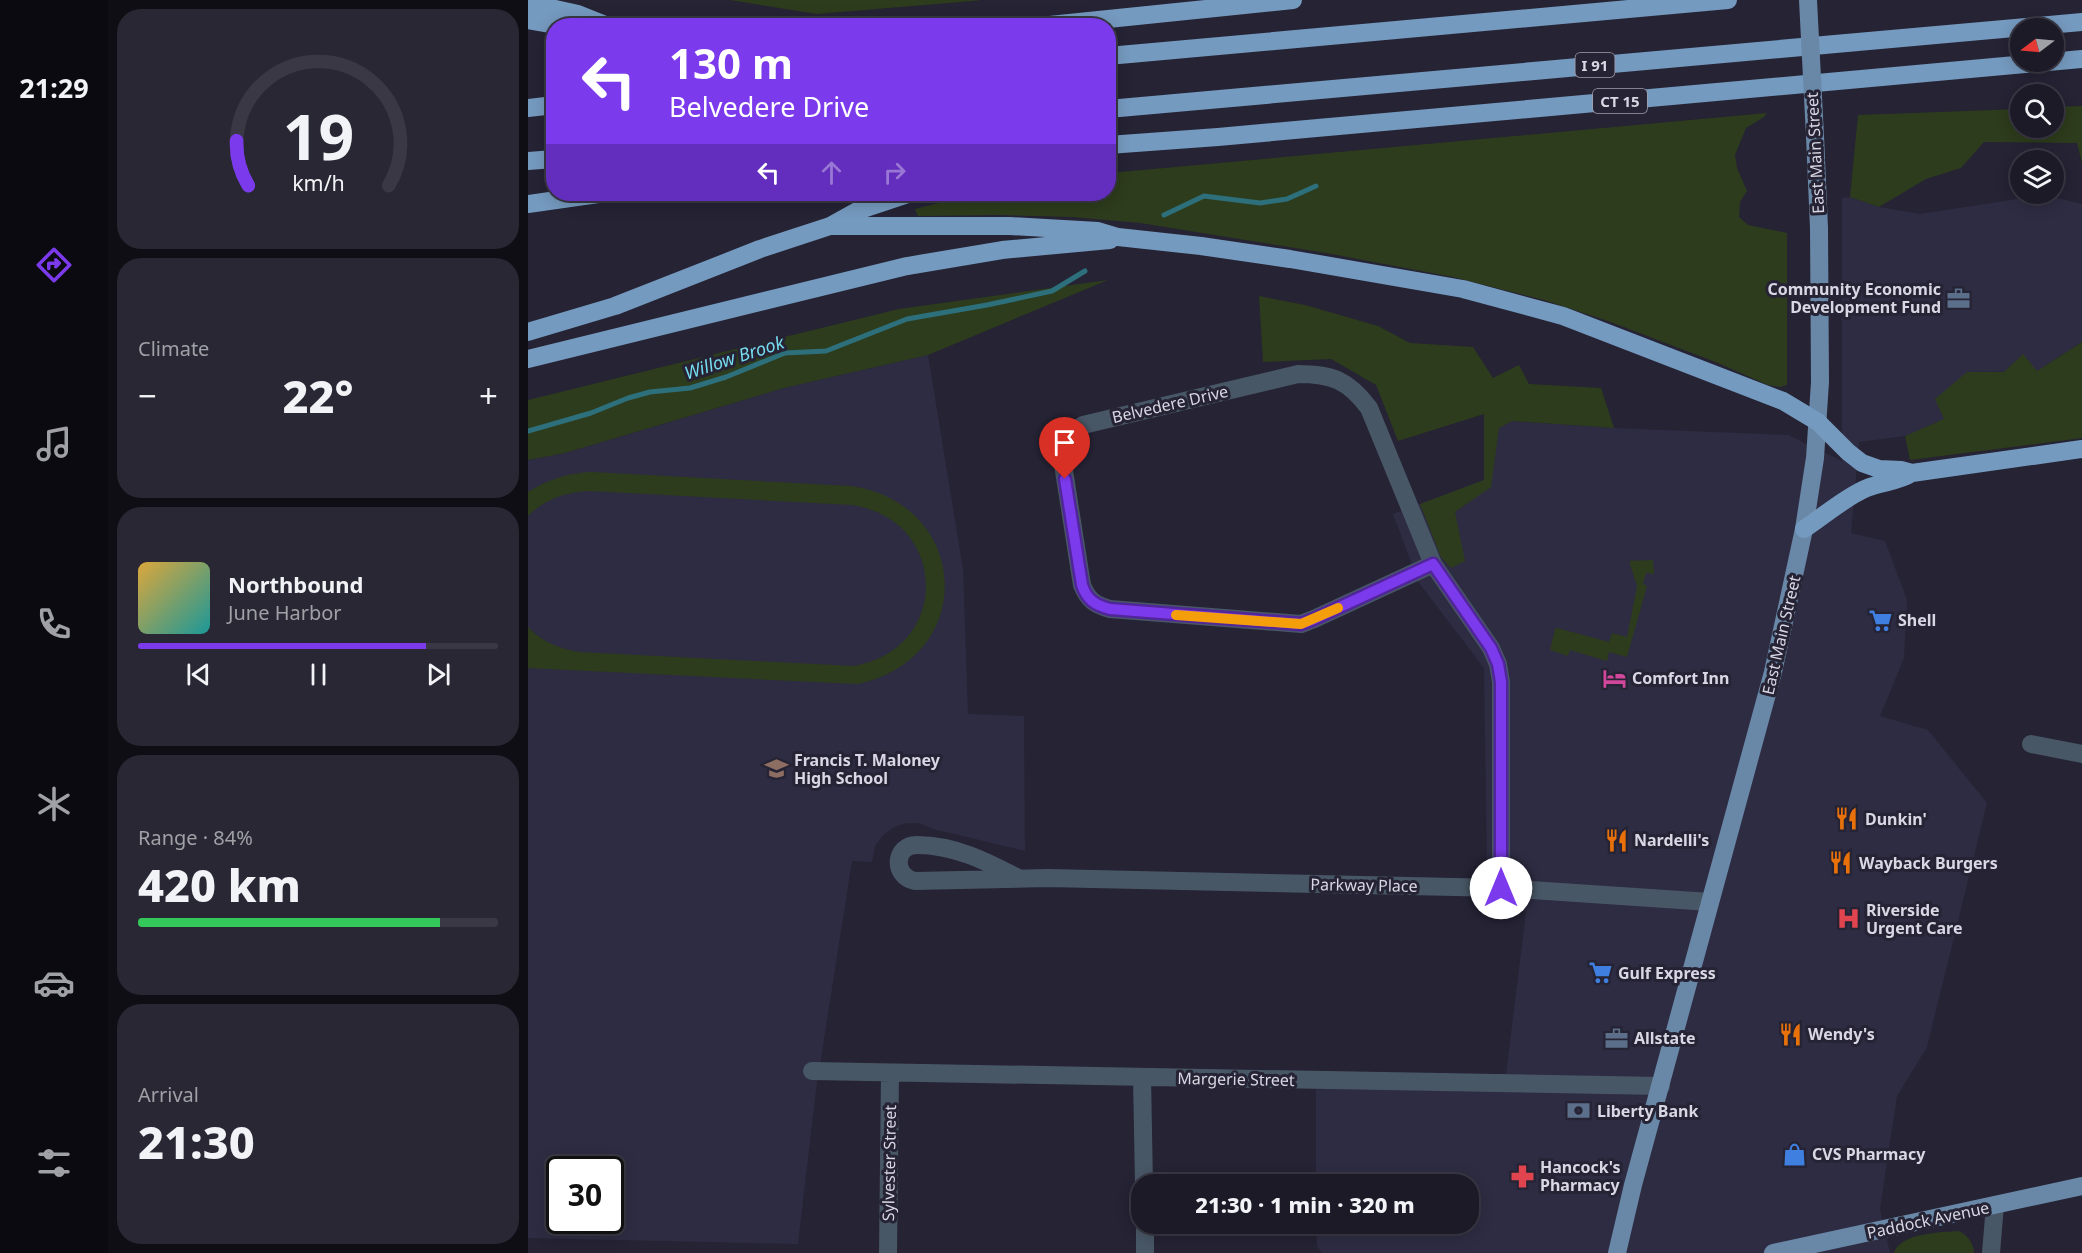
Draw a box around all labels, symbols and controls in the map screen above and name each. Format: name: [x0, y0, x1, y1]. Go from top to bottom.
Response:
north arrow: [2010, 18, 2064, 72]
map controls: [2010, 18, 2064, 204]
text: 130 m: [669, 34, 793, 91]
icon: left: [570, 42, 648, 120]
road number: I 91: [1576, 53, 1614, 77]
text: 21:29: [19, 69, 89, 106]
button: search: [2010, 84, 2064, 138]
text: Belvedere Drive: [669, 88, 869, 125]
road number: CT 15: [1593, 89, 1647, 113]
street label: East Main Street: [1801, 91, 1829, 214]
text: 19: [282, 93, 354, 178]
button: layers: [2010, 150, 2064, 204]
icon: left: [752, 156, 785, 189]
icon: ahead: [815, 156, 848, 189]
icon: right: [878, 156, 911, 189]
text: km/h: [292, 168, 344, 197]
icon: directions: [33, 244, 75, 286]
place label: Community Economic Development Fund: [1767, 278, 1941, 318]
office icon: Community Economic Development Fund: [1946, 285, 1972, 311]
water label: Willow Brook: [681, 329, 788, 384]
text: Climate: [138, 335, 209, 362]
text: 22°: [282, 365, 354, 426]
text: −: [138, 373, 157, 418]
text: +: [479, 373, 498, 418]
street label: Belvedere Drive: [1110, 380, 1230, 428]
pin: [1039, 417, 1090, 479]
icon: music: [33, 423, 75, 465]
icon: arrive: [1048, 426, 1081, 459]
text: Northbound: [228, 569, 363, 599]
street label: East Main Street: [1757, 573, 1805, 697]
text: June Harbor: [228, 599, 342, 626]
icon: phone: [33, 603, 75, 645]
supermarket icon: Shell: [1867, 607, 1893, 633]
place label: Shell: [1898, 609, 1936, 631]
icon: previous: [182, 658, 215, 691]
icon: pause: [302, 658, 335, 691]
icon: next: [422, 658, 455, 691]
hotel icon: Comfort Inn: [1601, 665, 1627, 691]
place label: Comfort Inn: [1632, 667, 1729, 689]
place label: Francis T. Maloney High School: [794, 749, 941, 789]
school or university icon: Francis T. Maloney High School: [763, 756, 789, 782]
icon: climate: [33, 783, 75, 825]
restaurant icon: Dunkin': [1834, 806, 1860, 832]
place label: Dunkin': [1865, 808, 1927, 830]
text: Range · 84%: [138, 824, 253, 851]
restaurant icon: Nardelli's: [1603, 827, 1629, 853]
place label: Nardelli's: [1634, 829, 1709, 851]
restaurant icon: Wayback Burgers: [1828, 850, 1854, 876]
place label: Wayback Burgers: [1859, 852, 1998, 874]
text: 420 km: [138, 854, 301, 915]
position arrow: [1469, 856, 1533, 920]
street label: Parkway Place: [1310, 873, 1418, 897]
place label: Riverside Urgent Care: [1866, 899, 1963, 939]
hospital icon: Riverside Urgent Care: [1835, 906, 1861, 932]
supermarket icon: Gulf Express: [1587, 960, 1613, 986]
icon: car: [33, 962, 75, 1004]
place label: Gulf Express: [1618, 962, 1716, 984]
restaurant icon: Wendy's: [1777, 1021, 1803, 1047]
place label: Wendy's: [1808, 1023, 1875, 1045]
office icon: Allstate: [1603, 1025, 1629, 1051]
place label: Allstate: [1634, 1027, 1696, 1049]
street label: Margerie Street: [1177, 1067, 1295, 1091]
text: Arrival: [138, 1081, 199, 1108]
bank icon: Liberty Bank: [1566, 1098, 1592, 1124]
place label: Liberty Bank: [1597, 1100, 1698, 1122]
street label: Sylvester Street: [877, 1105, 901, 1221]
text: 21:30: [138, 1111, 255, 1172]
shop icon: CVS Pharmacy: [1781, 1141, 1807, 1167]
icon: filters: [33, 1142, 75, 1184]
place label: CVS Pharmacy: [1812, 1143, 1926, 1165]
speed limit sign: 30: [546, 1156, 624, 1234]
place label: Hancock's Pharmacy: [1540, 1156, 1621, 1196]
pharmacy icon: Hancock's Pharmacy: [1509, 1163, 1535, 1189]
text: 21:30 · 1 min · 320 m: [1195, 1189, 1415, 1219]
street label: Paddock Avenue: [1865, 1196, 1991, 1244]

